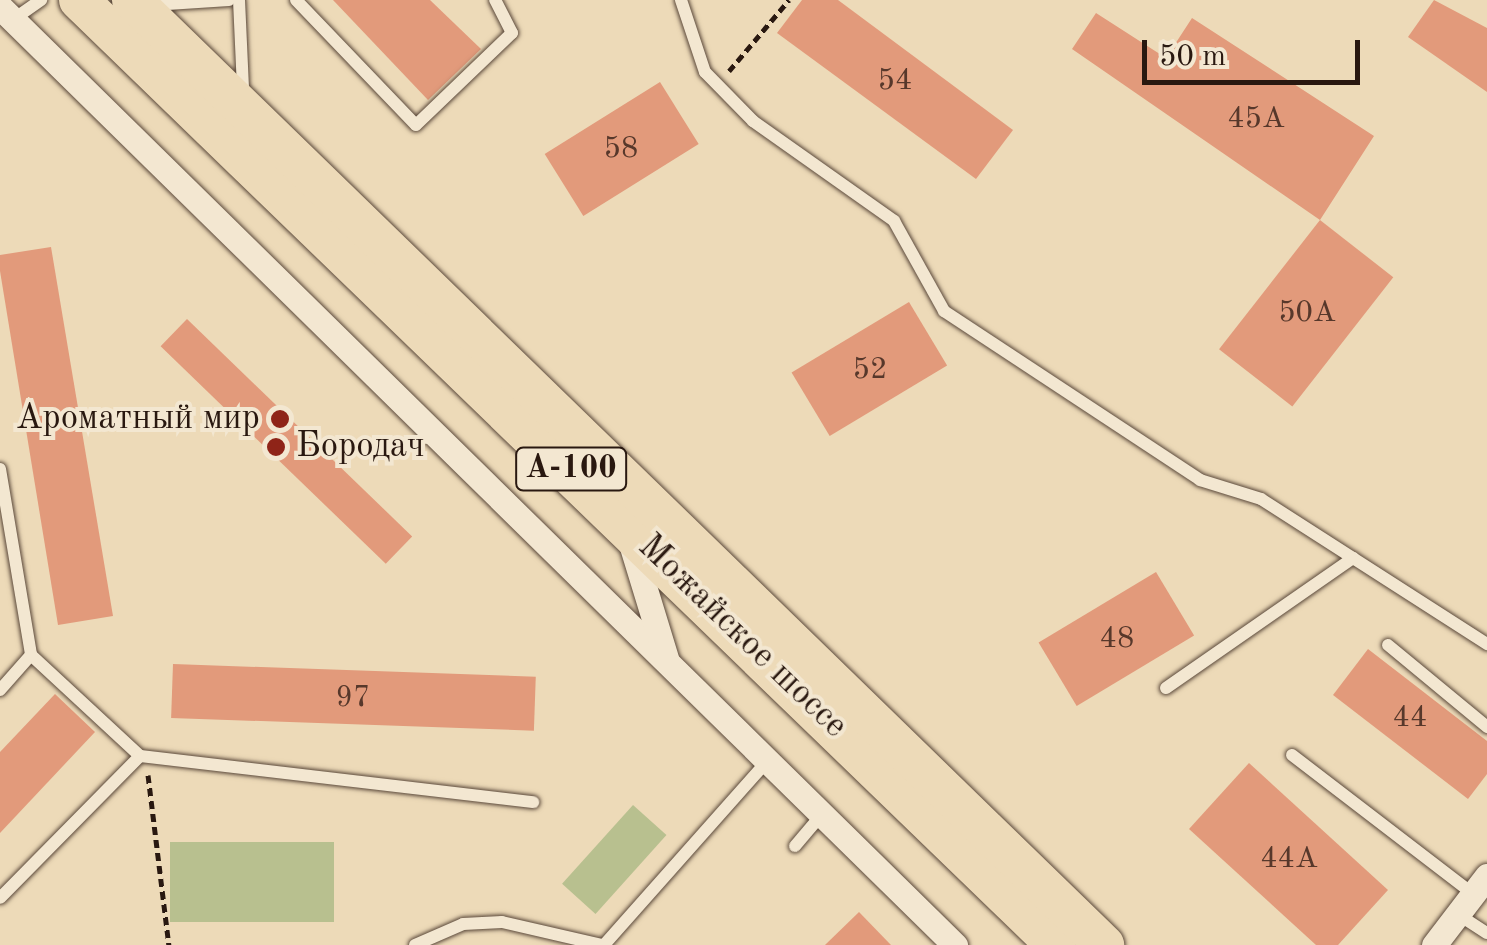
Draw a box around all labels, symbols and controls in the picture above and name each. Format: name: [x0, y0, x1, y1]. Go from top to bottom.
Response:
scale bar: [1147, 20, 1364, 82]
text: 50 m: [1159, 42, 1226, 72]
house number: 54: [878, 63, 912, 99]
house number: 45А: [1227, 101, 1285, 137]
house number: 58: [604, 131, 638, 167]
house number: 50А: [1278, 295, 1336, 331]
house number: 52: [853, 352, 887, 388]
place label: Ароматный мир: [16, 398, 260, 440]
marker: Ароматный мир: [269, 408, 291, 430]
place label: Бородач: [296, 426, 425, 468]
marker: Бородач: [265, 436, 287, 458]
road number: А-100: [514, 442, 628, 496]
street label: Можайское шоссе: [629, 526, 855, 748]
house number: 48: [1100, 621, 1134, 657]
house number: 97: [336, 680, 370, 716]
house number: 44: [1393, 700, 1427, 736]
house number: 44А: [1260, 841, 1318, 877]

